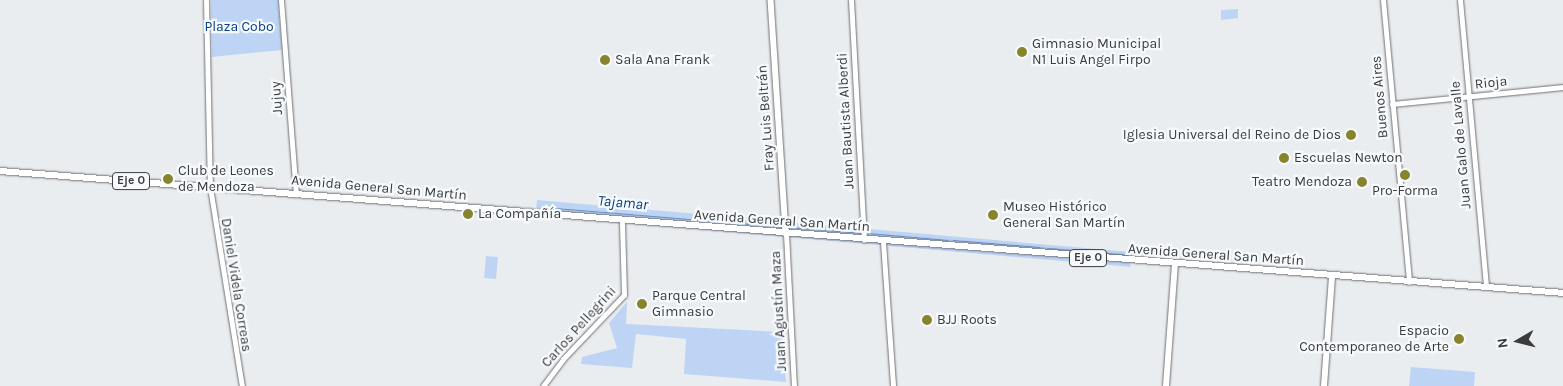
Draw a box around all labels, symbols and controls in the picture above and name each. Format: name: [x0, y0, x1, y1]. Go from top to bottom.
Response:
park label: Plaza Cobo: [204, 19, 274, 35]
place label: Gimnasio Municipal N1 Luis Angel Firpo: [1032, 36, 1161, 68]
marker: Gimnasio Municipal N1 Luis Angel Firpo: [1016, 46, 1028, 58]
place label: Sala Ana Frank: [615, 52, 710, 68]
street label: Juan Bautista Alberdi: [834, 52, 858, 190]
marker: Sala Ana Frank: [599, 54, 611, 66]
street label: Buenos Aires: [1368, 55, 1392, 139]
street label: Fray Luis Beltrán: [754, 64, 778, 172]
street label: Rioja: [1474, 73, 1508, 93]
street label: Juan Galo de Lavalle: [1447, 80, 1475, 210]
street label: Jujuy: [267, 81, 287, 115]
place label: Iglesia Universal del Reino de Dios: [1123, 127, 1341, 143]
marker: Iglesia Universal del Reino de Dios: [1345, 129, 1357, 141]
place label: Escuelas Newton: [1294, 150, 1403, 166]
marker: Escuelas Newton: [1278, 152, 1290, 164]
place label: Club de Leones de Mendoza: [178, 163, 274, 196]
marker: Pro-Forma: [1399, 169, 1411, 181]
road number: Eje 0: [111, 172, 151, 190]
street label: Avenida General San Martín: [290, 172, 468, 204]
marker: Club de Leones de Mendoza: [162, 173, 174, 185]
place label: Teatro Mendoza: [1252, 174, 1352, 190]
marker: Teatro Mendoza: [1356, 176, 1368, 188]
place label: Pro-Forma: [1372, 183, 1438, 199]
water label: Tajamar: [597, 192, 649, 214]
place label: Museo Histórico General San Martín: [1003, 199, 1125, 232]
place label: La Compañía: [478, 206, 561, 222]
street label: Avenida General San Martín: [694, 206, 870, 236]
marker: La Compañía: [462, 208, 474, 220]
marker: Museo Histórico General San Martín: [987, 209, 999, 221]
street label: Daniel Videla Correas: [217, 217, 255, 353]
street label: Avenida General San Martín: [1128, 240, 1304, 270]
road number: Eje 0: [1068, 248, 1108, 268]
street label: Juan Agustín Maza: [767, 250, 791, 372]
street label: Carlos Pellegrini: [538, 283, 620, 371]
place label: Parque Central Gimnasio: [652, 288, 746, 321]
marker: Parque Central Gimnasio: [636, 298, 648, 310]
place label: BJJ Roots: [937, 312, 997, 328]
marker: BJJ Roots: [921, 314, 933, 326]
north arrow: [1493, 316, 1543, 366]
place label: Espacio Contemporaneo de Arte: [1299, 323, 1449, 356]
marker: Espacio Contemporaneo de Arte: [1453, 333, 1465, 345]
text: N: [1494, 337, 1512, 349]

